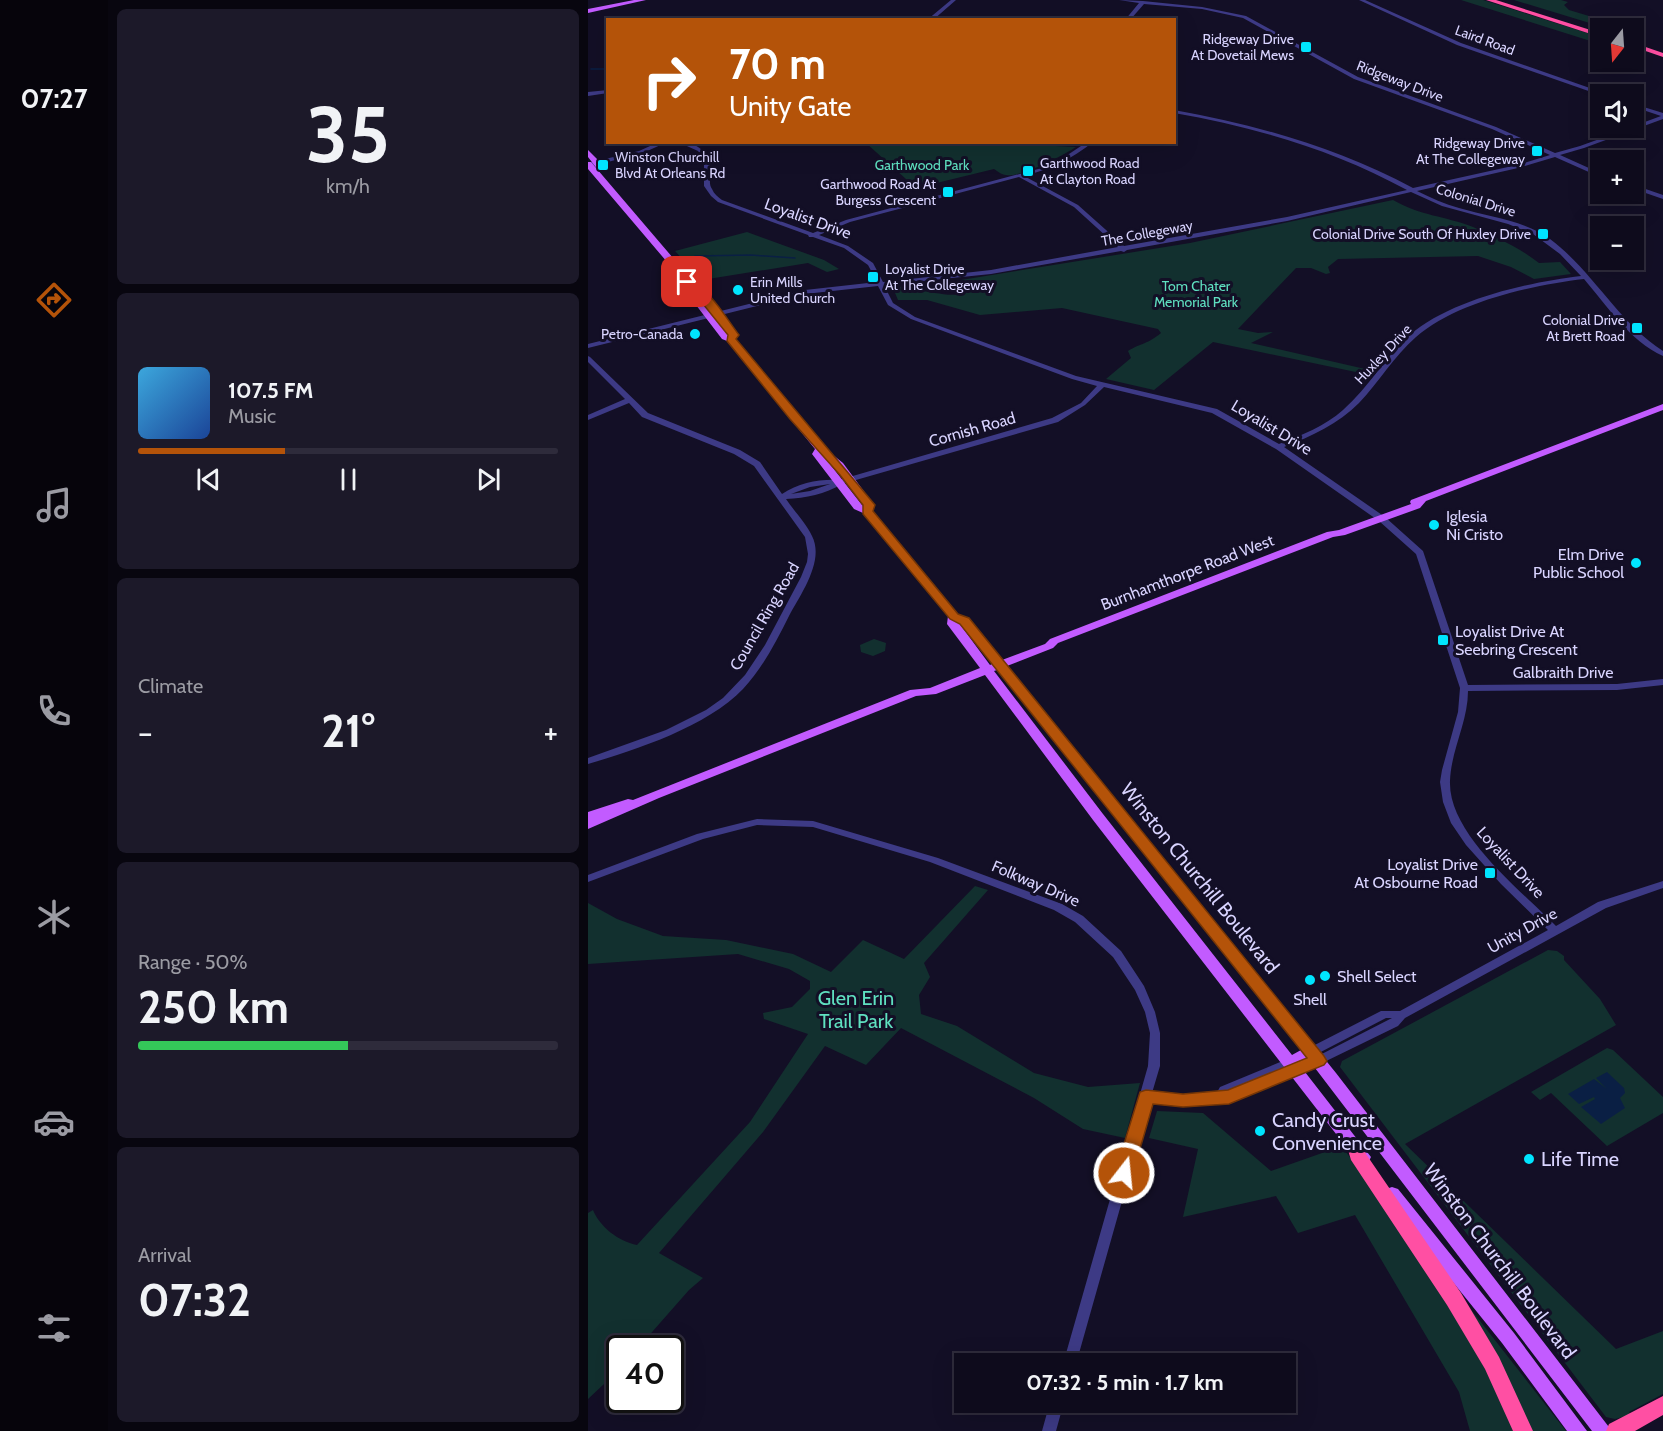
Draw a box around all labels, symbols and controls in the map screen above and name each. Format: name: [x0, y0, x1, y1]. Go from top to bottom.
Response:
north arrow: [1590, 18, 1644, 72]
map controls: [1590, 18, 1644, 270]
street label: Laird Road: [1453, 21, 1517, 59]
place label: Ridgeway Drive At Dovetail Mews: [1191, 30, 1294, 64]
text: 70 m: [729, 38, 826, 90]
marker: Ridgeway Drive At Dovetail Mews: [1299, 40, 1313, 54]
icon: right: [630, 42, 708, 120]
street label: Ridgeway Drive: [1354, 56, 1446, 106]
text: 07:27: [21, 82, 87, 115]
button: sound: [1590, 84, 1644, 138]
text: 35: [306, 87, 390, 182]
text: Unity Gate: [729, 90, 851, 123]
place label: Ridgeway Drive At The Collegeway: [1416, 134, 1525, 168]
marker: Ridgeway Drive At The Collegeway: [1530, 144, 1544, 158]
place label: Winston Churchill Blvd At Orleans Rd: [615, 148, 725, 182]
button: +: [1590, 150, 1644, 204]
place label: Garthwood Road At Clayton Road: [1040, 154, 1140, 188]
park label: Garthwood Park: [875, 156, 970, 174]
marker: Winston Churchill Blvd At Orleans Rd: [596, 158, 610, 172]
marker: Garthwood Road At Clayton Road: [1021, 164, 1035, 178]
text: km/h: [326, 174, 370, 198]
place label: Garthwood Road At Burgess Crescent: [820, 175, 936, 209]
street label: Colonial Drive: [1434, 179, 1518, 221]
marker: Garthwood Road At Burgess Crescent: [941, 185, 955, 199]
street label: Loyalist Drive: [762, 194, 854, 243]
street label: The Collegeway: [1100, 216, 1194, 250]
button: −: [1590, 216, 1644, 270]
place label: Colonial Drive South Of Huxley Drive: [1313, 225, 1531, 243]
marker: Colonial Drive South Of Huxley Drive: [1536, 227, 1550, 241]
pin: [661, 256, 712, 307]
place label: Loyalist Drive At The Collegeway: [885, 260, 994, 294]
icon: arrive: [670, 265, 703, 298]
marker: Loyalist Drive At The Collegeway: [866, 270, 880, 284]
place label: Erin Mills United Church: [750, 273, 835, 307]
park label: Tom Chater Memorial Park: [1154, 277, 1239, 311]
icon: directions: [33, 279, 75, 321]
marker: Erin Mills United Church: [731, 283, 745, 297]
place label: Colonial Drive At Brett Road: [1543, 311, 1625, 345]
street label: Huxley Drive: [1351, 320, 1415, 388]
marker: Colonial Drive At Brett Road: [1630, 321, 1644, 335]
place label: Petro-Canada: [601, 325, 683, 343]
marker: Petro-Canada: [688, 327, 702, 341]
text: 107.5 FM: [228, 377, 313, 404]
street label: Loyalist Drive: [1228, 396, 1316, 459]
text: Music: [228, 404, 276, 428]
street label: Cornish Road: [927, 408, 1018, 451]
icon: previous: [192, 463, 225, 496]
icon: pause: [332, 463, 365, 496]
icon: next: [472, 463, 505, 496]
icon: music: [33, 484, 75, 526]
place label: Iglesia Ni Cristo: [1446, 507, 1503, 544]
marker: Iglesia Ni Cristo: [1427, 518, 1441, 532]
street label: Burnhamthorpe Road West: [1098, 530, 1277, 614]
place label: Elm Drive Public School: [1533, 545, 1624, 582]
marker: Elm Drive Public School: [1629, 556, 1643, 570]
street label: Council Ring Road: [726, 559, 803, 674]
place label: Loyalist Drive At Seebring Crescent: [1455, 622, 1578, 659]
marker: Loyalist Drive At Seebring Crescent: [1436, 633, 1450, 647]
street label: Galbraith Drive: [1513, 663, 1613, 682]
text: Climate: [138, 674, 203, 698]
icon: phone: [33, 690, 75, 732]
text: 21°: [321, 704, 375, 758]
text: −: [138, 712, 153, 752]
text: +: [543, 712, 558, 752]
street label: Winston Churchill Boulevard: [1116, 778, 1284, 978]
street label: Loyalist Drive: [1473, 823, 1549, 902]
place label: Loyalist Drive At Osbourne Road: [1354, 855, 1478, 892]
street label: Folkway Drive: [989, 856, 1083, 911]
marker: Loyalist Drive At Osbourne Road: [1483, 866, 1497, 880]
icon: climate: [33, 896, 75, 938]
street label: Unity Drive: [1484, 904, 1560, 957]
text: Range · 50%: [138, 950, 247, 974]
place label: Shell Select: [1337, 967, 1417, 986]
marker: Shell Select: [1318, 969, 1332, 983]
marker: Shell: [1303, 973, 1317, 987]
text: 250 km: [138, 980, 289, 1034]
park label: Glen Erin Trail Park: [818, 986, 894, 1033]
place label: Shell: [1293, 990, 1327, 1009]
icon: car: [33, 1101, 75, 1143]
place label: Candy Crust Convenience: [1272, 1108, 1382, 1155]
marker: Candy Crust Convenience: [1253, 1124, 1267, 1138]
position arrow: [1092, 1141, 1156, 1205]
place label: Life Time: [1541, 1147, 1619, 1171]
marker: Life Time: [1522, 1152, 1536, 1166]
street label: Winston Churchill Boulevard: [1419, 1159, 1581, 1363]
text: Arrival: [138, 1243, 191, 1267]
text: 07:32: [138, 1273, 251, 1327]
icon: filters: [33, 1307, 75, 1349]
speed limit sign: 40: [606, 1335, 684, 1413]
text: 07:32 · 5 min · 1.7 km: [1026, 1369, 1224, 1396]

